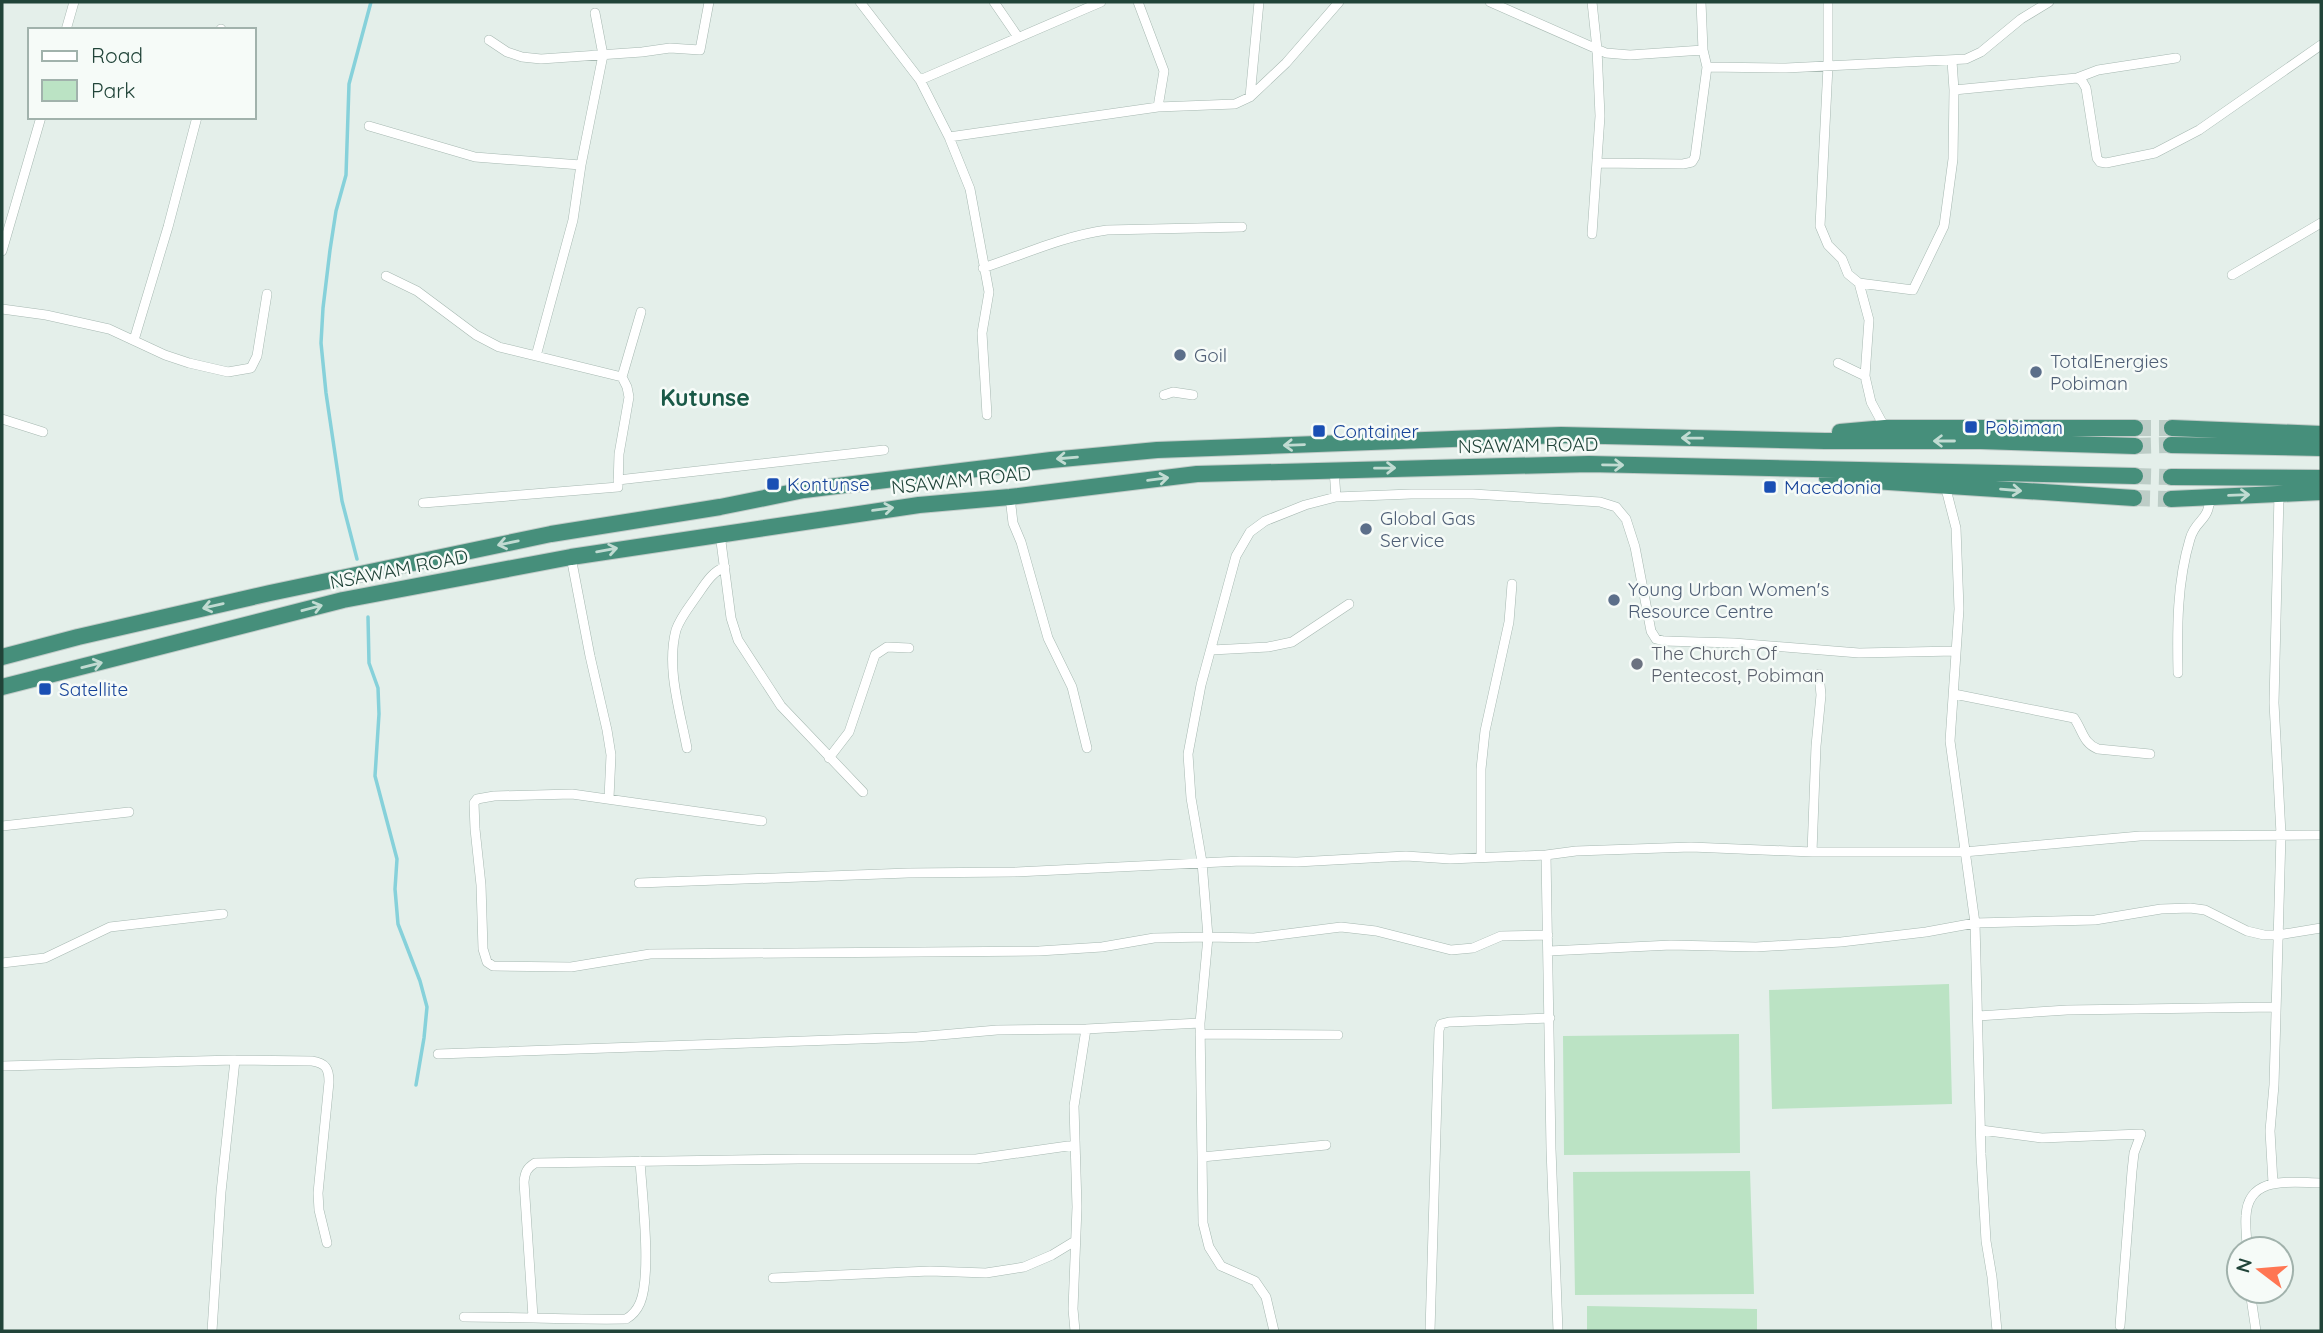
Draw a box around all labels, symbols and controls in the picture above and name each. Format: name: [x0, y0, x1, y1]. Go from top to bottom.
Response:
legend: [28, 28, 256, 119]
text: Road: [91, 42, 143, 68]
text: Park: [91, 77, 135, 103]
place label: Goil: [1194, 343, 1227, 367]
marker: Goil: [1172, 347, 1188, 363]
place label: TotalEnergies Pobiman: [2050, 349, 2168, 395]
marker: TotalEnergies Pobiman: [2028, 364, 2044, 380]
district label: Kutunse: [660, 383, 750, 412]
place label: Pobiman: [1985, 415, 2063, 439]
place label: Container: [1333, 419, 1420, 443]
marker: Pobiman: [1963, 419, 1979, 435]
marker: Container: [1311, 423, 1327, 439]
one-way arrow: [1681, 431, 1704, 445]
street label: NSAWAM ROAD: [1458, 432, 1598, 458]
one-way arrow: [1933, 434, 1956, 448]
one-way arrow: [1282, 439, 1305, 452]
one-way arrow: [1056, 452, 1078, 465]
one-way arrow: [1601, 458, 1624, 471]
street label: NSAWAM ROAD: [890, 461, 1032, 499]
one-way arrow: [1373, 461, 1396, 475]
place label: Kontunse: [787, 472, 870, 496]
one-way arrow: [1146, 472, 1169, 485]
place label: Macedonia: [1784, 475, 1881, 499]
marker: Kontunse: [765, 476, 781, 492]
marker: Macedonia: [1762, 479, 1778, 495]
one-way arrow: [1999, 484, 2022, 497]
one-way arrow: [2227, 488, 2250, 501]
one-way arrow: [872, 503, 894, 516]
place label: Global Gas Service: [1380, 506, 1475, 552]
marker: Global Gas Service: [1358, 521, 1374, 537]
one-way arrow: [497, 536, 520, 550]
one-way arrow: [596, 543, 618, 557]
street label: NSAWAM ROAD: [328, 544, 470, 594]
place label: Young Urban Women's Resource Centre: [1628, 577, 1829, 623]
marker: Young Urban Women's Resource Centre: [1606, 592, 1622, 608]
one-way arrow: [202, 600, 225, 613]
one-way arrow: [300, 601, 323, 614]
place label: The Church Of Pentecost, Pobiman: [1651, 641, 1825, 687]
marker: The Church Of Pentecost, Pobiman: [1629, 656, 1645, 672]
one-way arrow: [80, 658, 103, 671]
place label: Satellite: [59, 677, 128, 701]
marker: Satellite: [37, 681, 53, 697]
north arrow: [2225, 1235, 2295, 1305]
text: N: [2230, 1255, 2257, 1275]

